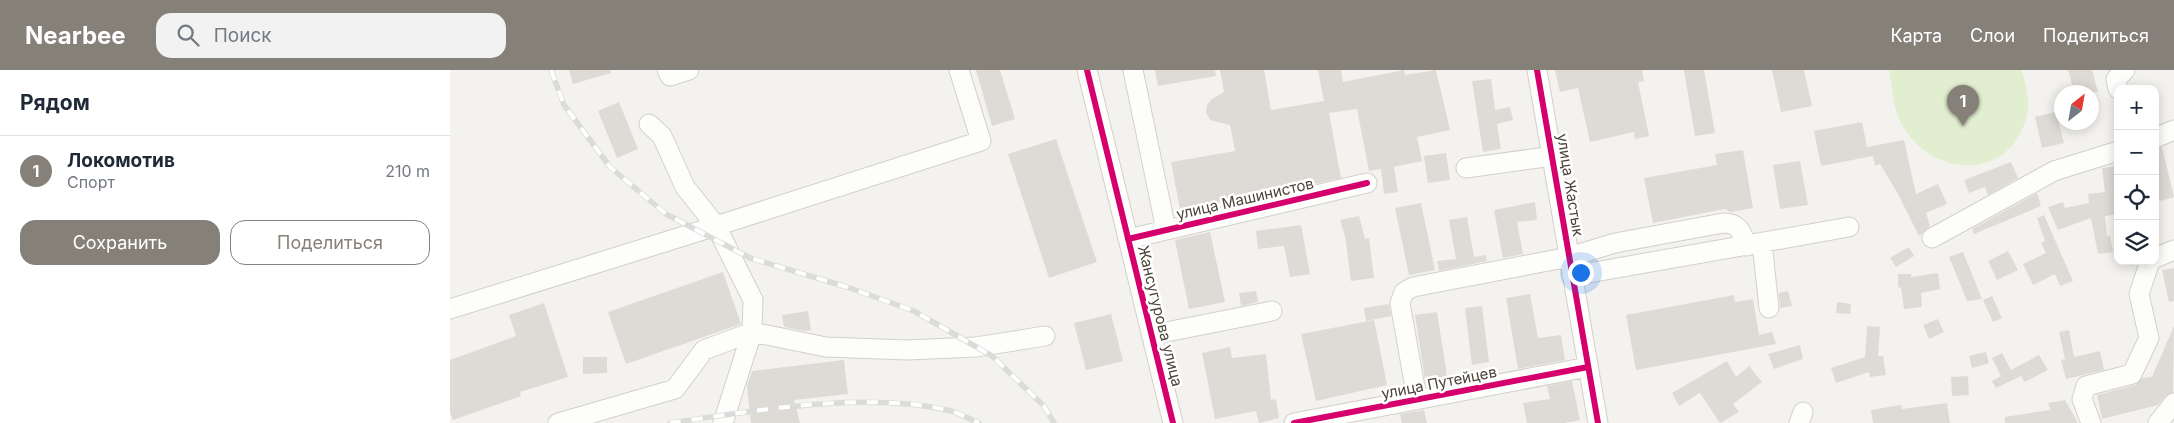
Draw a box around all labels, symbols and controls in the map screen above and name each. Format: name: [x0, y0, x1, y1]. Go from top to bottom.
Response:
search box: [156, 13, 506, 58]
text: Nearbee: [25, 21, 126, 50]
icon: search: [174, 21, 202, 49]
text: Поиск: [214, 24, 272, 47]
text: Карта: [1890, 25, 1942, 46]
text: Слои: [1970, 25, 2015, 46]
text: Поделиться: [2043, 25, 2149, 46]
pin: 1: [1947, 85, 1979, 126]
north arrow: [2054, 85, 2099, 130]
map controls: [2114, 85, 2159, 265]
button: +: [2114, 85, 2159, 130]
text: Рядом: [20, 90, 90, 115]
button: −: [2114, 130, 2159, 175]
street label: улица Жастык: [1553, 132, 1588, 238]
text: Локомотив: [67, 149, 175, 172]
text: 1: [33, 161, 39, 181]
text: 210 m: [385, 161, 430, 181]
text: Спорт: [67, 172, 115, 192]
street label: улица Машинистов: [1174, 173, 1315, 224]
button: locate: [2114, 175, 2159, 220]
button: Сохранить: [20, 220, 220, 265]
button: Поделиться: [230, 220, 430, 265]
button: layers: [2114, 220, 2159, 265]
street label: Жансугурова улица: [1134, 243, 1187, 388]
your location: [1568, 260, 1594, 286]
street label: улица Путейцев: [1380, 362, 1498, 403]

